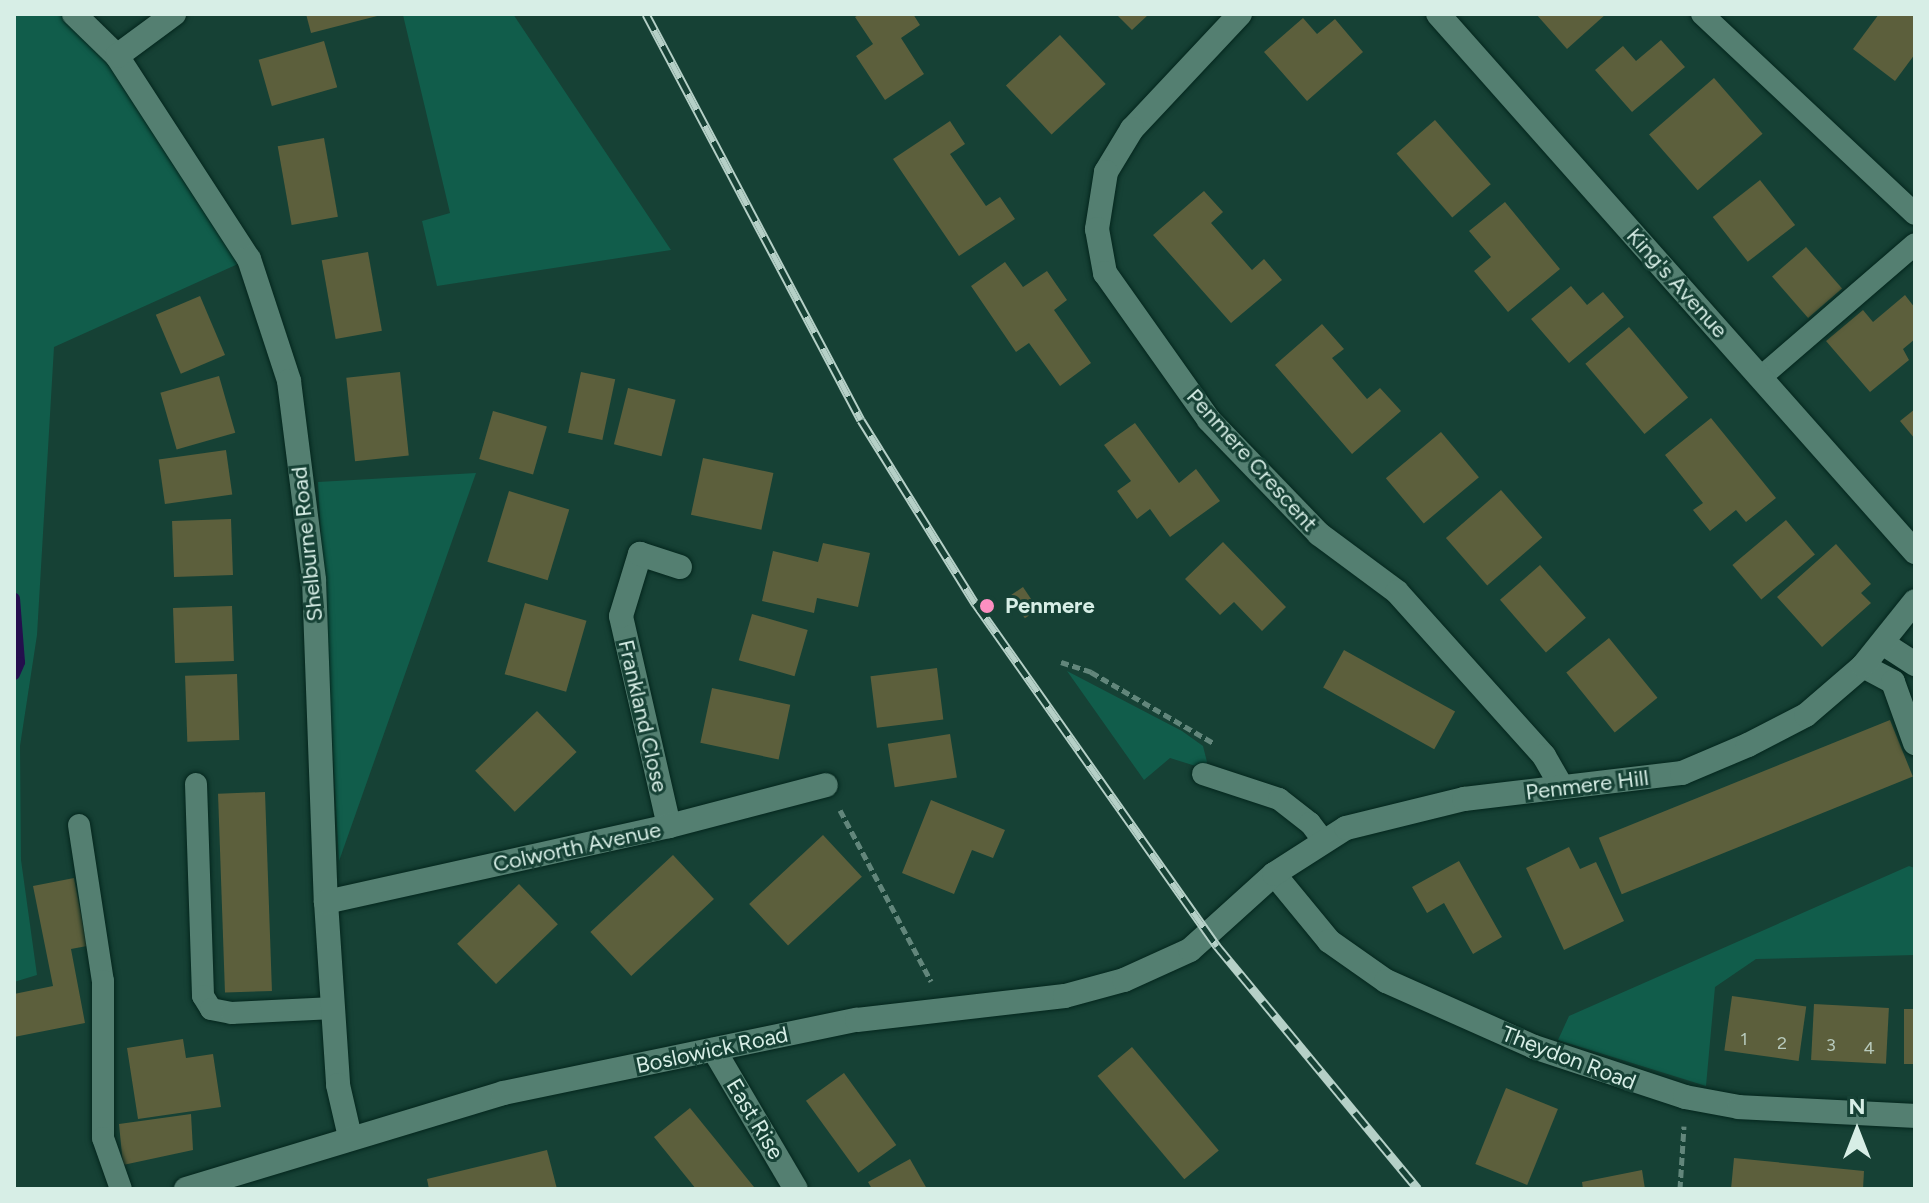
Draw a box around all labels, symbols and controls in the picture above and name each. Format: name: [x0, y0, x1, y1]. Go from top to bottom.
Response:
street label: King's Avenue: [1621, 223, 1733, 343]
street label: Penmere Crescent: [1181, 383, 1323, 537]
street label: Shelburne Road: [286, 465, 328, 623]
place label: Penmere: [1005, 593, 1095, 619]
marker: Penmere: [976, 595, 998, 617]
street label: Frankland Close: [613, 637, 673, 795]
street label: Penmere Hill: [1524, 764, 1650, 806]
street label: Colworth Avenue: [491, 816, 663, 878]
street label: Theydon Road: [1498, 1020, 1640, 1096]
street label: Boslowick Road: [634, 1021, 790, 1079]
house number: 1: [1740, 1028, 1748, 1050]
house number: 2: [1777, 1032, 1787, 1054]
house number: 3: [1826, 1034, 1836, 1056]
house number: 4: [1863, 1037, 1875, 1059]
street label: East Rise: [721, 1074, 789, 1164]
north arrow: [1817, 1091, 1897, 1171]
text: N: [1848, 1093, 1866, 1120]

